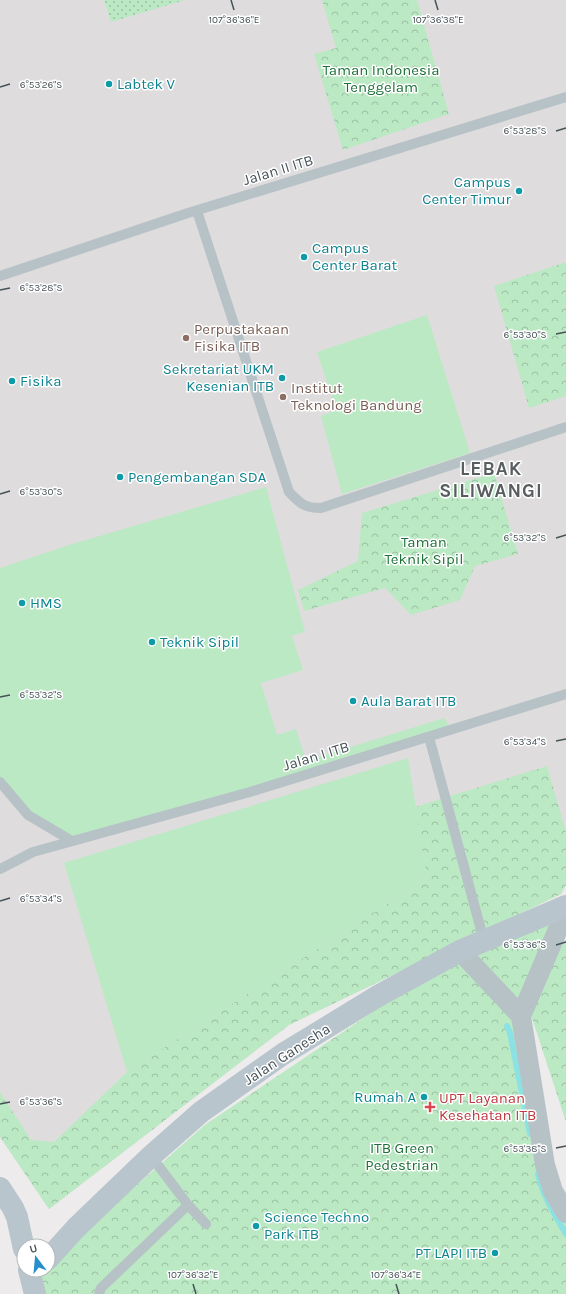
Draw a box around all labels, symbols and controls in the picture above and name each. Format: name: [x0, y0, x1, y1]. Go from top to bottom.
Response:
text: 107°36'36"E: [209, 14, 259, 26]
text: 107°36'38"E: [412, 14, 464, 26]
park label: Taman Indonesia Tenggelam: [322, 61, 440, 96]
place label: Labtek V: [117, 75, 176, 93]
text: 6°53'26"S: [20, 79, 62, 91]
marker: Labtek V: [104, 79, 114, 89]
text: 6°53'28"S: [503, 125, 547, 137]
street label: Jalan II ITB: [241, 151, 315, 189]
place label: Campus Center Timur: [422, 173, 512, 208]
marker: Campus Center Timur: [514, 186, 524, 196]
place label: Campus Center Barat: [312, 239, 398, 274]
marker: Campus Center Barat: [299, 252, 309, 262]
text: 6°53'28"S: [19, 282, 63, 294]
place label: Perpustakaan Fisika ITB: [194, 320, 289, 355]
text: 6°53'30"S: [504, 329, 546, 341]
marker: Perpustakaan Fisika ITB: [181, 333, 191, 343]
place label: Sekretariat UKM Kesenian ITB: [163, 360, 274, 395]
place label: Fisika: [20, 372, 61, 390]
marker: Sekretariat UKM Kesenian ITB: [277, 373, 287, 383]
marker: Fisika: [7, 376, 17, 386]
place label: Institut Teknologi Bandung: [291, 379, 422, 414]
marker: Institut Teknologi Bandung: [278, 392, 288, 402]
district label: LEBAK SILIWANGI: [439, 458, 543, 502]
place label: Pengembangan SDA: [128, 468, 267, 486]
marker: Pengembangan SDA: [115, 472, 125, 482]
text: 6°53'30"S: [20, 486, 62, 498]
text: 6°53'32"S: [504, 532, 546, 544]
park label: Taman Teknik Sipil: [384, 533, 464, 568]
place label: HMS: [30, 594, 62, 612]
marker: HMS: [17, 598, 27, 608]
place label: Teknik Sipil: [160, 633, 239, 651]
marker: Teknik Sipil: [147, 637, 157, 647]
text: 6°53'32"S: [20, 689, 62, 701]
place label: Aula Barat ITB: [361, 692, 456, 710]
marker: Aula Barat ITB: [348, 696, 358, 706]
text: 6°53'34"S: [504, 736, 546, 748]
street label: Jalan I ITB: [281, 737, 351, 775]
text: 6°53'34"S: [20, 893, 62, 905]
text: 6°53'36"S: [504, 939, 546, 951]
street label: Jalan Ganesha: [240, 1019, 334, 1089]
place label: Rumah A: [354, 1088, 416, 1106]
place label: UPT Layanan Kesehatan ITB: [439, 1089, 536, 1124]
marker: Rumah A: [419, 1092, 429, 1102]
text: 6°53'36"S: [20, 1096, 62, 1108]
marker: UPT Layanan Kesehatan ITB: [424, 1101, 436, 1113]
park label: ITB Green Pedestrian: [365, 1139, 439, 1174]
text: 6°53'38"S: [503, 1143, 547, 1155]
place label: Science Techno Park ITB: [264, 1208, 369, 1243]
marker: Science Techno Park ITB: [251, 1221, 261, 1231]
north arrow: [16, 1238, 56, 1278]
text: U: [28, 1242, 39, 1256]
place label: PT LAPI ITB: [415, 1244, 487, 1262]
marker: PT LAPI ITB: [490, 1248, 500, 1258]
text: 107°36'32"E: [168, 1269, 218, 1281]
text: 107°36'34"E: [371, 1269, 421, 1281]

